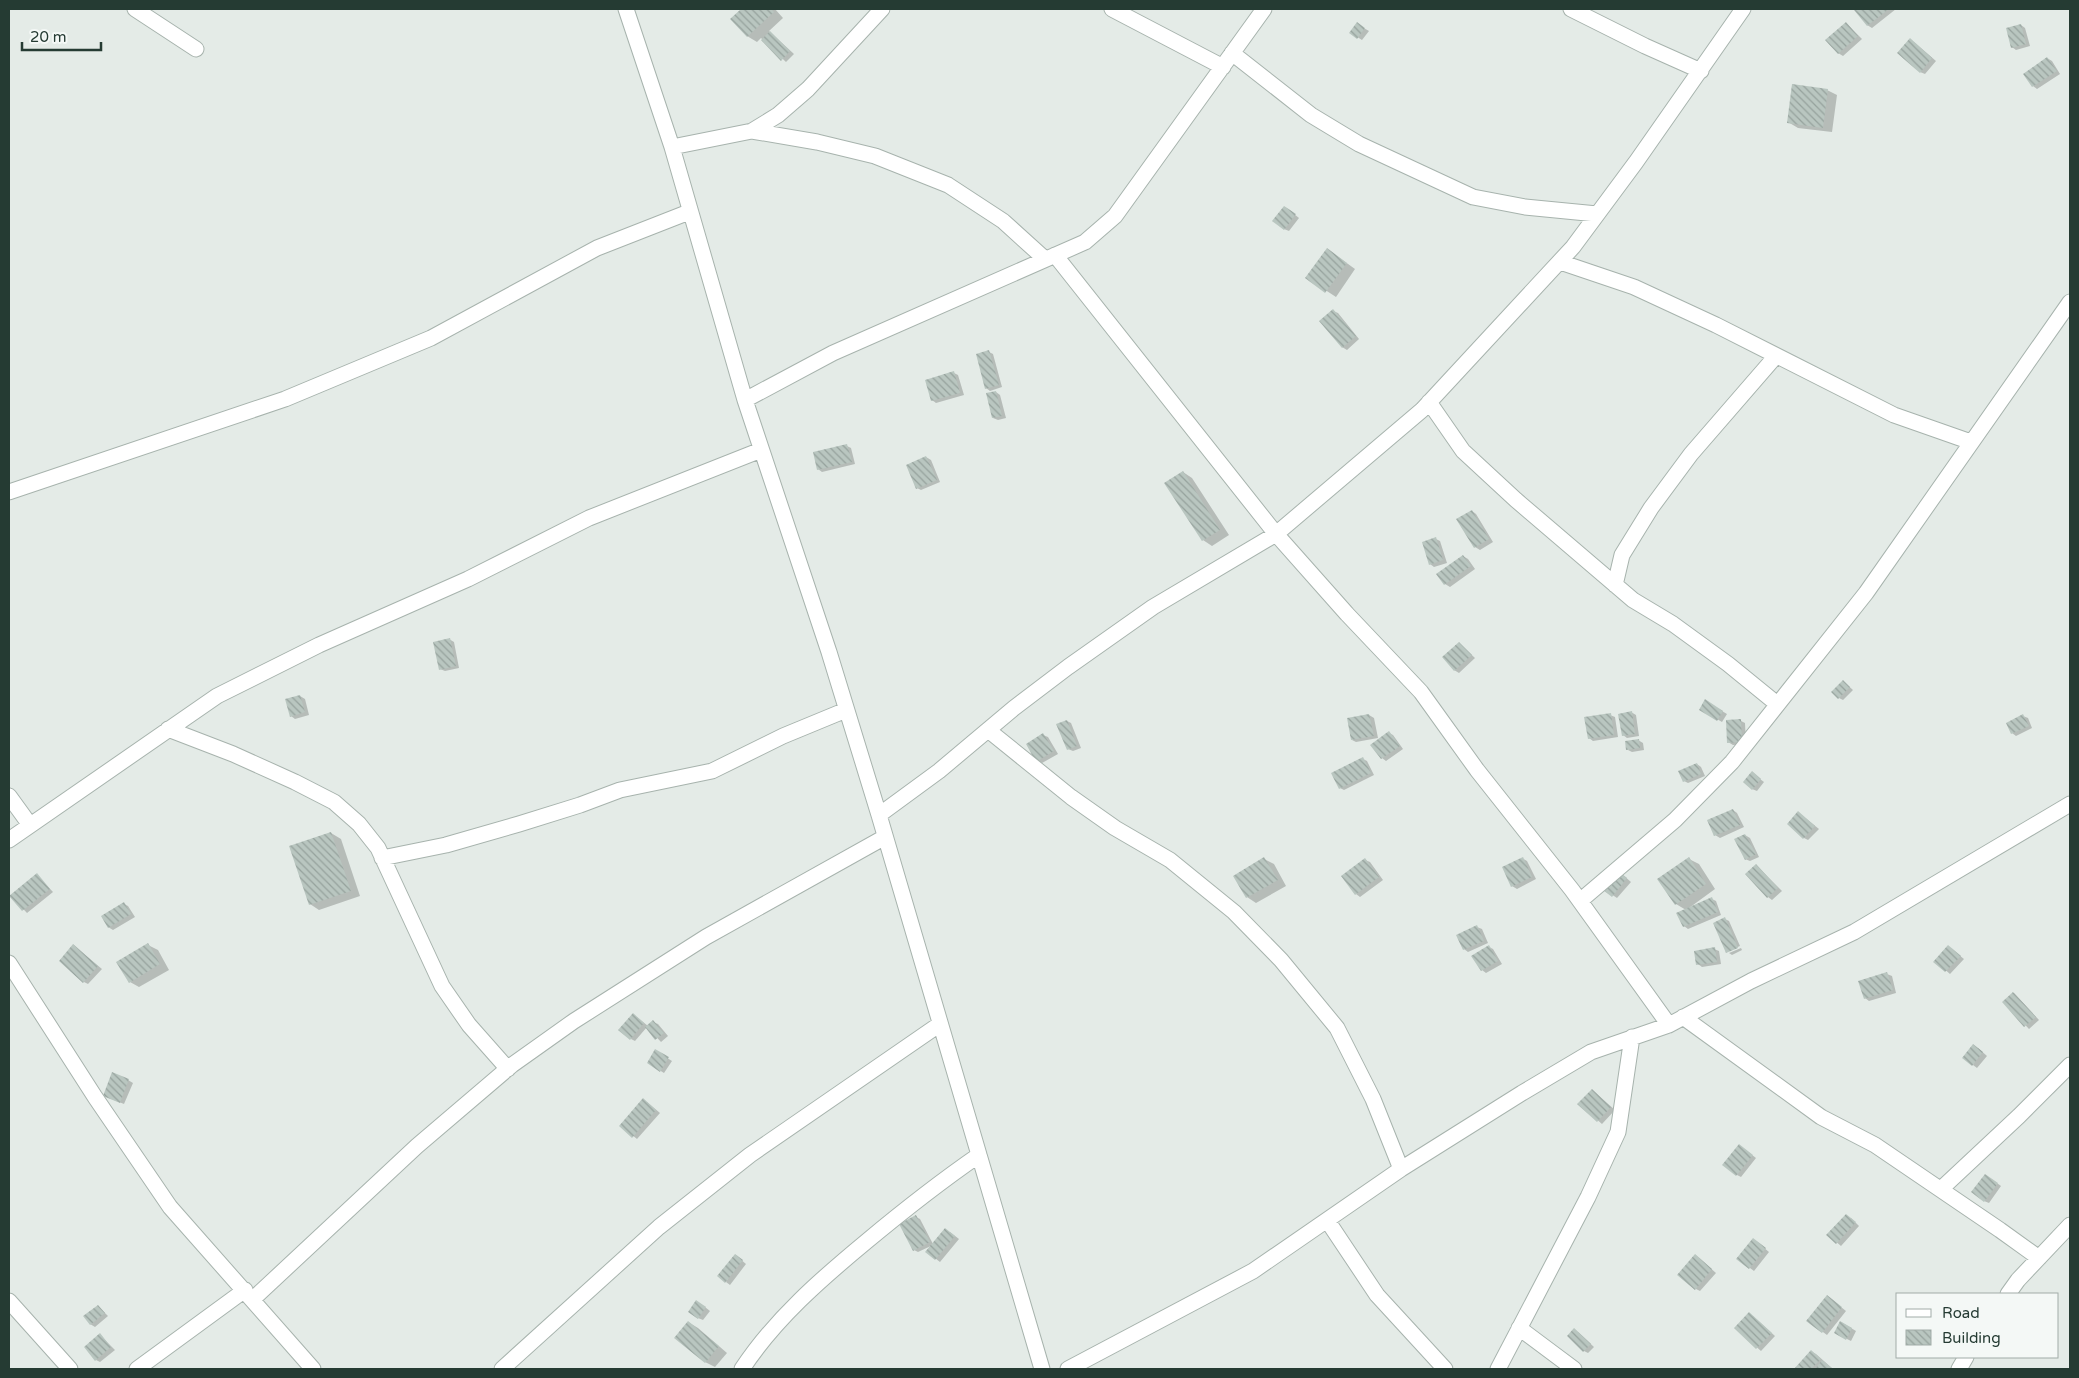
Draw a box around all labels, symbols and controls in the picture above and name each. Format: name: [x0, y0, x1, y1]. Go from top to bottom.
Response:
scale bar: [22, 20, 101, 52]
text: 20 m: [30, 28, 67, 46]
legend: [1896, 1293, 2059, 1358]
text: Road: [1942, 1304, 1980, 1322]
text: Building: [1942, 1329, 2001, 1347]

